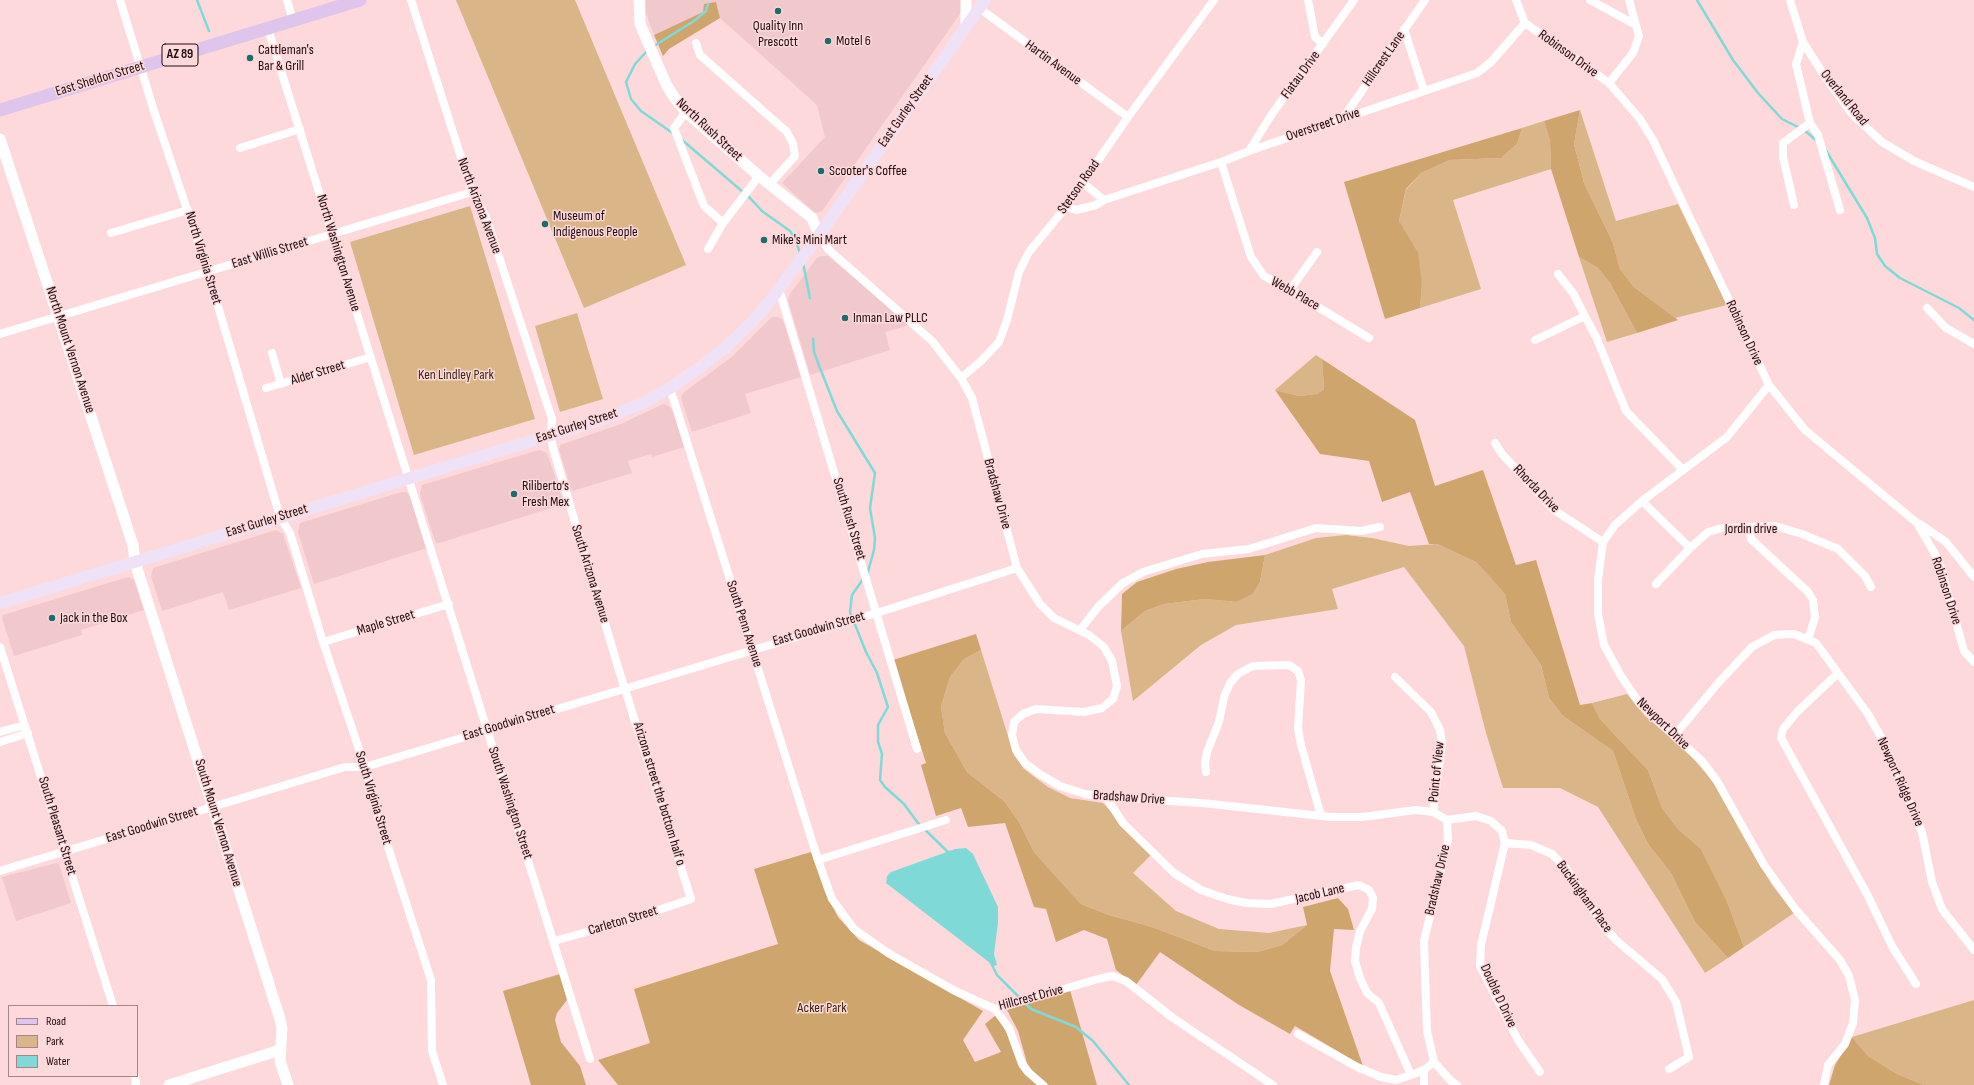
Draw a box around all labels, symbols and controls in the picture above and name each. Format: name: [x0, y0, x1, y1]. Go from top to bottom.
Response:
marker: Quality Inn Prescott: [773, 6, 783, 16]
place label: Quality Inn Prescott: [753, 18, 803, 50]
street label: Robinson Drive: [1535, 27, 1601, 81]
street label: Hillcrest Lane: [1359, 28, 1409, 90]
place label: Motel 6: [836, 33, 871, 49]
marker: Motel 6: [823, 36, 833, 46]
street label: Hartin Avenue: [1021, 37, 1085, 89]
place label: Cattleman's Bar & Grill: [258, 42, 314, 74]
road number: AZ 89: [162, 44, 198, 66]
street label: Flatau Drive: [1278, 48, 1324, 102]
marker: Cattleman's Bar & Grill: [245, 53, 255, 63]
street label: East Sheldon Street: [54, 58, 146, 100]
street label: Overland Road: [1816, 67, 1872, 129]
street label: East Gurley Street: [875, 72, 937, 150]
street label: North Rush Street: [672, 95, 746, 165]
street label: Overstreet Drive: [1284, 105, 1362, 145]
street label: North Arizona Avenue: [453, 156, 505, 256]
street label: Stetson Road: [1054, 157, 1104, 217]
place label: Scooter's Coffee: [829, 163, 907, 179]
marker: Scooter's Coffee: [816, 166, 826, 176]
street label: North Washington Avenue: [312, 193, 364, 313]
place label: Museum of Indigenous People: [553, 208, 638, 240]
street label: North Virginia Street: [181, 210, 225, 306]
marker: Museum of Indigenous People: [540, 219, 550, 229]
place label: Mike's Mini Mart: [772, 232, 847, 248]
street label: East Willis Street: [230, 233, 310, 273]
marker: Mike's Mini Mart: [759, 235, 769, 245]
street label: Webb Place: [1268, 273, 1322, 315]
street label: North Mount Vernon Avenue: [42, 285, 98, 415]
street label: Robinson Drive: [1722, 298, 1766, 368]
place label: Inman Law PLLC: [853, 310, 928, 326]
marker: Inman Law PLLC: [840, 313, 850, 323]
street label: Alder Street: [289, 357, 347, 389]
park label: Ken Lindley Park: [418, 367, 494, 383]
street label: East Gurley Street: [534, 405, 620, 447]
street label: Bradshaw Drive: [980, 457, 1014, 531]
street label: Rhorda Drive: [1509, 462, 1563, 516]
street label: South Rush Street: [829, 476, 869, 562]
place label: Riliberto’s Fresh Mex: [522, 478, 569, 510]
marker: Riliberto’s Fresh Mex: [509, 489, 519, 499]
street label: East Gurley Street: [224, 501, 310, 541]
street label: Jordin drive: [1725, 521, 1777, 537]
street label: South Arizona Avenue: [567, 523, 613, 625]
street label: Robinson Drive: [1927, 555, 1965, 627]
street label: South Penn Avenue: [722, 579, 766, 669]
street label: Maple Street: [355, 606, 417, 640]
street label: East Goodwin Street: [771, 608, 867, 650]
place label: Jack in the Box: [60, 610, 128, 626]
marker: Jack in the Box: [47, 613, 57, 623]
street label: Newport Drive: [1633, 695, 1693, 753]
street label: East Goodwin Street: [461, 701, 557, 745]
street label: Arizona street the bottom half o: [629, 720, 689, 868]
street label: Newport Ridge Drive: [1873, 735, 1927, 829]
street label: Point of View: [1425, 741, 1449, 803]
street label: South Washington Street: [484, 745, 536, 861]
street label: South Virginia Street: [351, 749, 395, 847]
street label: South Mount Vernon Avenue: [191, 757, 245, 889]
street label: South Pleasant Street: [34, 775, 80, 877]
street label: Bradshaw Drive: [1092, 787, 1166, 809]
street label: East Goodwin Street: [104, 803, 200, 847]
street label: Bradshaw Drive: [1422, 843, 1454, 917]
street label: Buckingham Place: [1552, 858, 1616, 936]
street label: Jacob Lane: [1294, 880, 1346, 908]
street label: Carleton Street: [586, 902, 660, 940]
street label: Double D Drive: [1476, 961, 1520, 1031]
street label: Hillcrest Drive: [997, 981, 1065, 1015]
park label: Acker Park: [797, 1000, 847, 1016]
legend: [8, 1005, 138, 1077]
text: Road: [46, 1014, 66, 1029]
text: Park: [46, 1034, 64, 1049]
text: Water: [46, 1054, 70, 1069]

